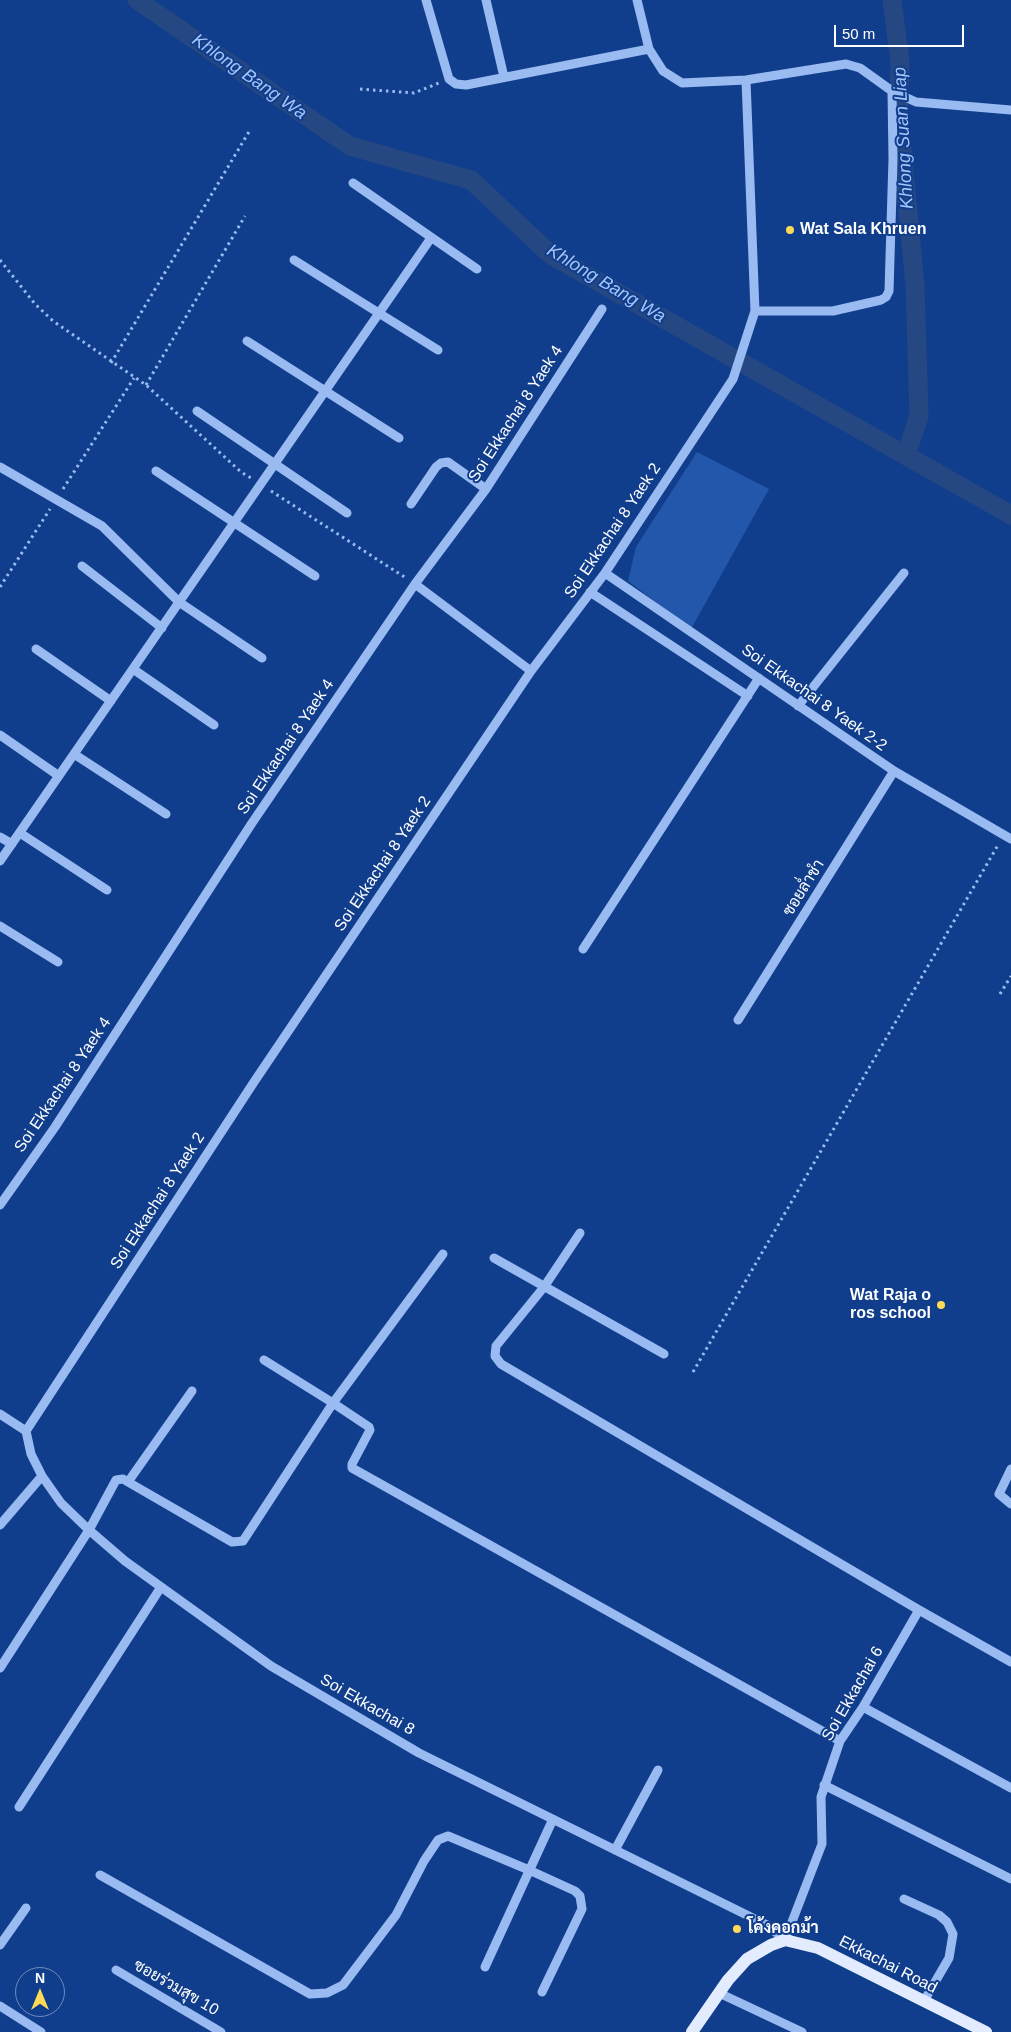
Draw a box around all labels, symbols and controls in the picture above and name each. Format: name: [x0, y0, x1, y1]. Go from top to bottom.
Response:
scale bar: [836, 15, 966, 47]
text: 50 m: [842, 25, 875, 42]
water label: Khlong Bang Wa: [188, 30, 310, 124]
water label: Khlong Suan Liap: [889, 66, 919, 210]
place label: Wat Sala Khruen: [800, 220, 927, 240]
marker: Wat Sala Khruen: [784, 224, 796, 236]
water label: Khlong Bang Wa: [543, 240, 669, 328]
street label: Soi Ekkachai 8 Yaek 4: [465, 342, 567, 486]
street label: Soi Ekkachai 8 Yaek 2: [561, 460, 665, 602]
street label: Soi Ekkachai 8 Yaek 2-2: [738, 640, 890, 756]
street label: Soi Ekkachai 8 Yaek 4: [234, 676, 338, 818]
street label: Soi Ekkachai 8 Yaek 2: [331, 793, 435, 935]
street label: ซอยล่ำชำ: [779, 856, 829, 920]
street label: Soi Ekkachai 8 Yaek 4: [11, 1014, 115, 1156]
street label: Soi Ekkachai 8 Yaek 2: [107, 1129, 209, 1273]
place label: Wat Raja o ros school: [850, 1286, 931, 1324]
marker: Wat Raja o ros school: [935, 1299, 947, 1311]
street label: Soi Ekkachai 6: [818, 1643, 888, 1745]
street label: Soi Ekkachai 8: [316, 1670, 418, 1740]
place label: โค้งคอกม้า: [747, 1919, 819, 1939]
marker: โค้งคอกม้า: [731, 1923, 743, 1935]
street label: Ekkachai Road: [836, 1932, 940, 1998]
street label: ซอยร่วมสุข 10: [130, 1956, 222, 2020]
north arrow: [15, 1967, 65, 2017]
text: N: [35, 1970, 45, 1986]

